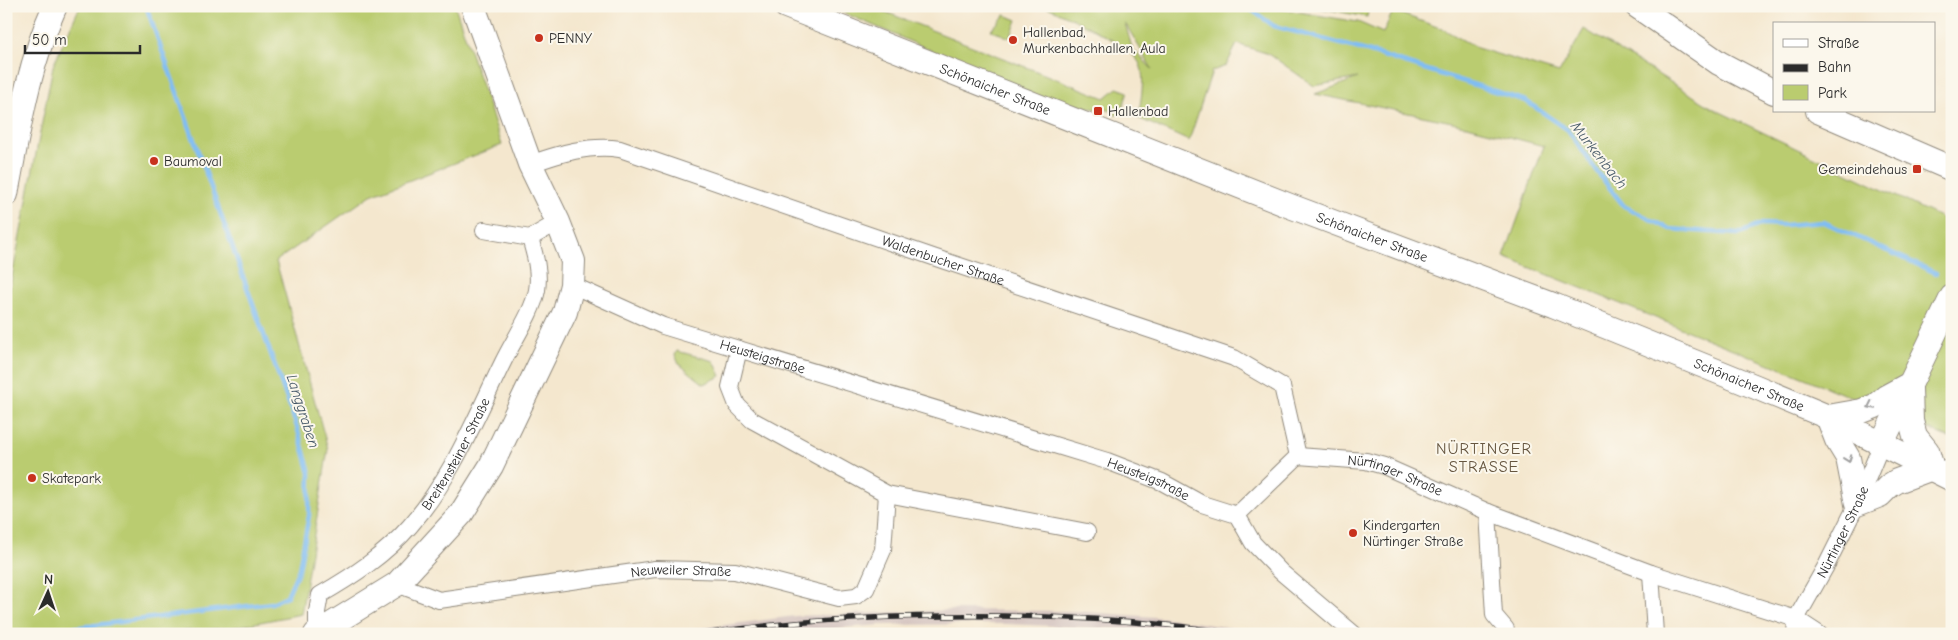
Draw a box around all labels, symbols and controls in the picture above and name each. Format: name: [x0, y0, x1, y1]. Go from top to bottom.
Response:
scale bar: [25, 22, 140, 54]
legend: [1773, 22, 1936, 112]
place label: Hallenbad, Murkenbachhallen, Aula: [1023, 24, 1166, 57]
place label: PENNY: [549, 30, 593, 47]
text: 50 m: [32, 31, 67, 49]
marker: PENNY: [533, 32, 545, 44]
marker: Hallenbad, Murkenbachhallen, Aula: [1007, 34, 1019, 46]
text: Straße: [1818, 34, 1860, 52]
text: Bahn: [1818, 58, 1851, 76]
street label: Schönaicher Straße: [937, 60, 1053, 119]
text: Park: [1818, 84, 1847, 102]
place label: Hallenbad: [1108, 103, 1168, 120]
marker: Hallenbad: [1092, 105, 1104, 117]
water label: Murkenbach: [1566, 117, 1631, 192]
place label: Baumoval: [164, 153, 222, 170]
marker: Baumoval: [148, 155, 160, 167]
place label: Gemeindehaus: [1818, 161, 1907, 178]
marker: Gemeindehaus: [1911, 163, 1923, 175]
street label: Schönaicher Straße: [1314, 209, 1430, 266]
street label: Waldenbucher Straße: [879, 232, 1007, 289]
street label: Heusteigstraße: [718, 336, 807, 378]
street label: Schönaicher Straße: [1691, 355, 1807, 415]
water label: Langgraben: [283, 372, 323, 450]
street label: Breitensteiner Straße: [418, 395, 494, 514]
one-way arrow: [1867, 400, 1876, 411]
district label: NÜRTINGER STRASSE: [1436, 440, 1532, 476]
street label: Nürtinger Straße: [1347, 452, 1445, 500]
street label: Heusteigstraße: [1105, 454, 1192, 504]
one-way arrow: [1842, 454, 1852, 463]
place label: Skatepark: [42, 470, 101, 487]
marker: Skatepark: [26, 472, 38, 484]
street label: Nürtinger Straße: [1813, 484, 1872, 581]
place label: Kindergarten Nürtinger Straße: [1363, 517, 1463, 550]
marker: Kindergarten Nürtinger Straße: [1347, 527, 1359, 539]
street label: Neuweiler Straße: [630, 561, 731, 581]
north arrow: [22, 568, 72, 618]
text: N: [44, 571, 54, 588]

